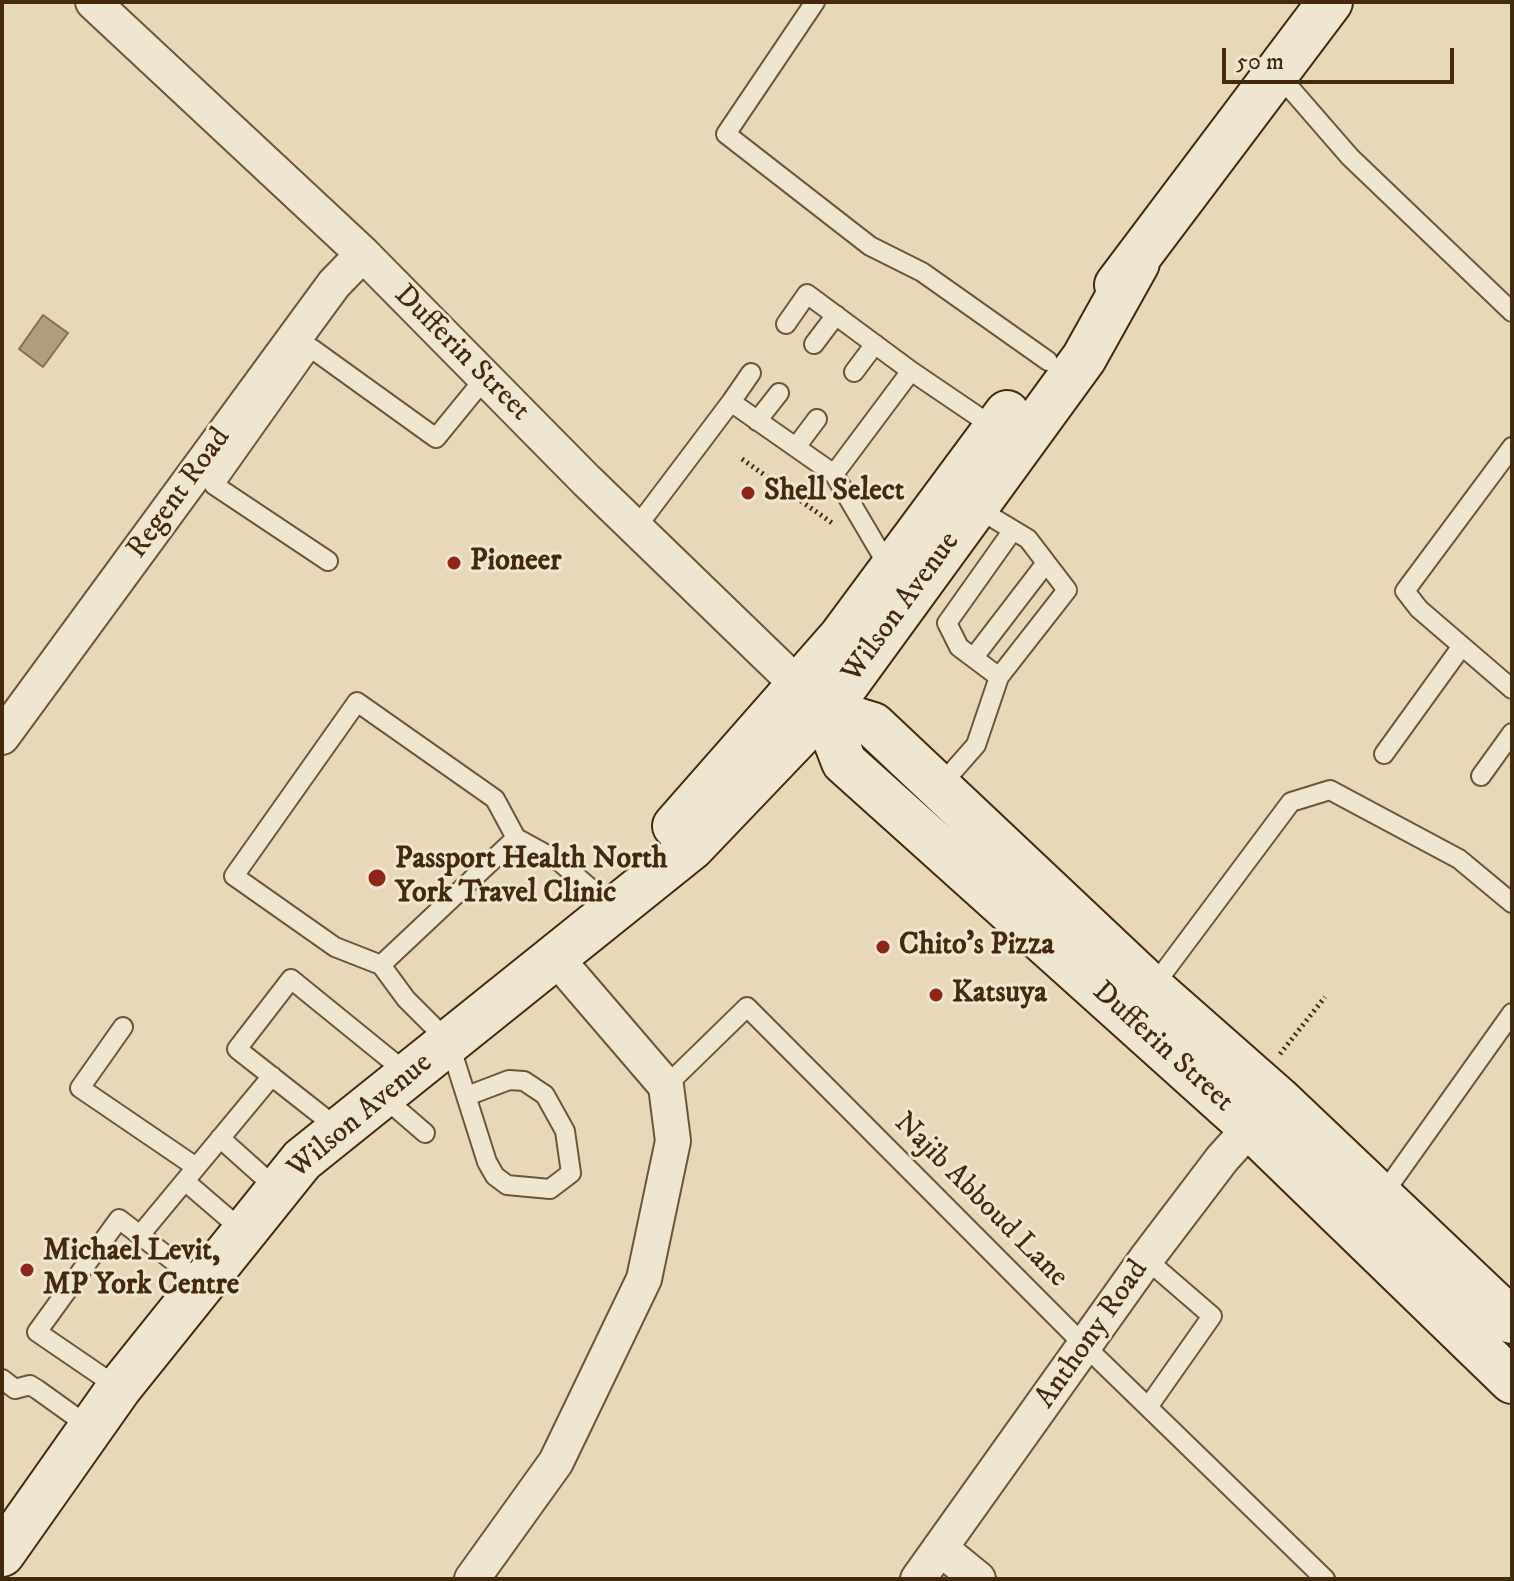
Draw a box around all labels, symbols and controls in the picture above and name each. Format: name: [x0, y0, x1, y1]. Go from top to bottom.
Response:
scale bar: [1226, 32, 1458, 82]
text: 50 m: [1236, 47, 1284, 77]
street label: Dufferin Street: [385, 278, 537, 430]
street label: Regent Road: [120, 422, 240, 566]
place label: Shell Select: [764, 475, 904, 511]
marker: Shell Select: [739, 484, 757, 502]
street label: Wilson Avenue: [835, 526, 969, 690]
place label: Pioneer: [470, 545, 561, 581]
marker: Pioneer: [445, 554, 463, 572]
place label: Passport Health North York Travel Clinic: [395, 843, 668, 914]
marker: Passport Health North York Travel Clinic: [366, 867, 388, 889]
place label: Chito's Pizza: [899, 929, 1054, 965]
marker: Chito's Pizza: [874, 938, 892, 956]
street label: Dufferin Street: [1084, 975, 1240, 1121]
place label: Katsuya: [952, 977, 1047, 1013]
marker: Katsuya: [927, 986, 945, 1004]
street label: Wilson Avenue: [281, 1046, 441, 1188]
street label: Najib Abboud Lane: [885, 1106, 1075, 1296]
place label: Michael Levit, MP York Centre: [43, 1235, 239, 1306]
street label: Anthony Road: [1029, 1254, 1157, 1416]
marker: Michael Levit, MP York Centre: [18, 1261, 36, 1279]

